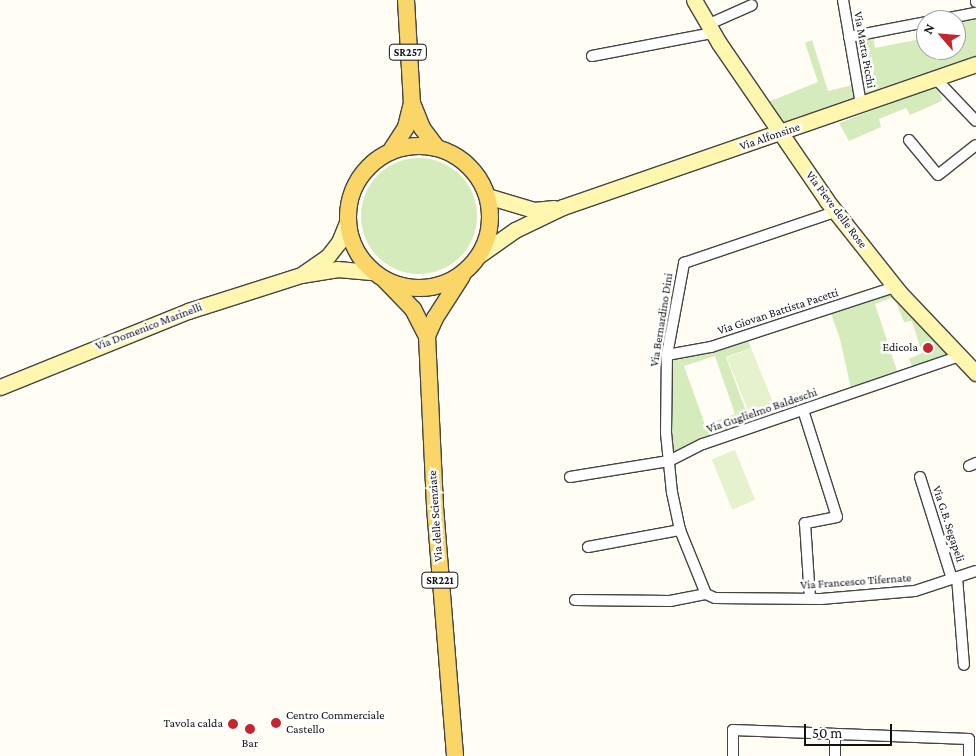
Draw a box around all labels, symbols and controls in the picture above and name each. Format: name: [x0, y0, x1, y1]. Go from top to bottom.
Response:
street label: Via Marta Picchi: [850, 10, 878, 90]
north arrow: [916, 10, 966, 60]
text: N: [919, 21, 938, 37]
road number: SR257: [388, 44, 428, 61]
street label: Via Alfonsine: [738, 120, 802, 154]
street label: Via Pieve delle Rose: [802, 169, 870, 251]
street label: Via Bernardino Dini: [647, 272, 677, 368]
street label: Via Giovan Battista Pacetti: [716, 286, 840, 338]
street label: Via Domenico Marinelli: [94, 300, 204, 354]
place label: Edicola: [882, 341, 918, 355]
marker: Edicola: [922, 342, 934, 354]
street label: Via Guglielmo Baldeschi: [705, 385, 819, 437]
street label: Via delle Scienziate: [426, 470, 446, 562]
street label: Via G.B. Segapeli: [929, 484, 967, 564]
street label: Via Francesco Tifernate: [800, 571, 912, 593]
road number: SR221: [421, 572, 459, 588]
place label: Centro Commerciale Castello: [286, 709, 385, 737]
scale bar: [806, 714, 894, 746]
place label: Tavola calda: [163, 717, 223, 731]
marker: Centro Commerciale Castello: [270, 717, 282, 729]
marker: Tavola calda: [227, 718, 239, 730]
marker: Bar: [244, 723, 256, 735]
text: 50 m: [812, 725, 842, 741]
place label: Bar: [242, 737, 258, 751]

